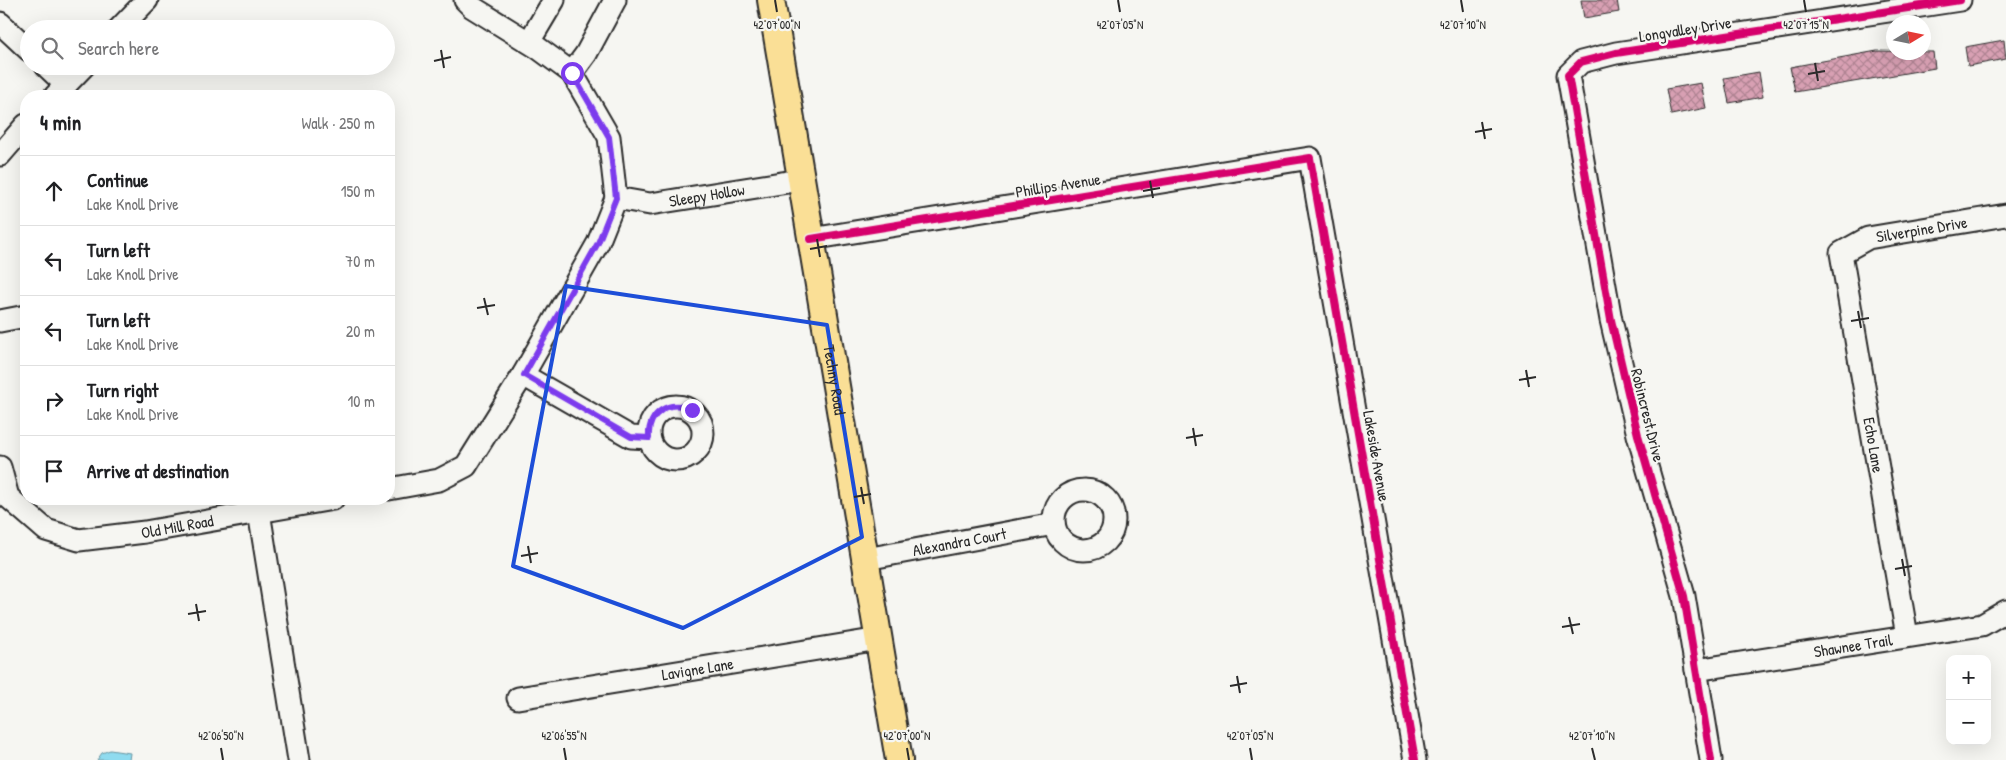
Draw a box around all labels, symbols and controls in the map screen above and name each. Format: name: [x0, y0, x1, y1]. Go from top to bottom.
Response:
street label: Longvalley Drive: [1637, 11, 1733, 47]
north arrow: [1886, 15, 1931, 60]
text: 42°07'00"N: [754, 16, 800, 33]
text: 42°07'05"N: [1097, 16, 1143, 33]
text: 42°07'10"N: [1440, 16, 1486, 33]
text: 42°07'15"N: [1783, 16, 1829, 33]
search box: [20, 20, 395, 75]
icon: search: [38, 34, 66, 62]
text: Search here: [78, 35, 159, 61]
route start: [561, 62, 584, 85]
text: 4 min: [40, 108, 81, 137]
text: Walk · 250 m: [301, 112, 375, 134]
text: Continue: [87, 167, 148, 193]
street label: Phillips Avenue: [1014, 167, 1103, 203]
icon: ahead: [40, 177, 68, 205]
street label: Sleepy Hollow: [667, 178, 746, 212]
text: 150 m: [341, 180, 375, 202]
text: Lake Knoll Drive: [87, 193, 179, 215]
street label: Silverpine Drive: [1875, 211, 1970, 247]
text: Turn left: [87, 237, 150, 263]
icon: left: [40, 247, 68, 275]
text: 70 m: [345, 250, 375, 272]
text: Lake Knoll Drive: [87, 263, 179, 285]
text: Turn left: [87, 307, 150, 333]
icon: left: [40, 317, 68, 345]
text: 20 m: [346, 320, 375, 342]
text: Lake Knoll Drive: [87, 333, 179, 355]
street label: Techny Road: [818, 343, 852, 416]
street label: Robincrest Drive: [1626, 366, 1670, 465]
text: Turn right: [87, 377, 158, 403]
icon: right: [40, 387, 68, 415]
text: 10 m: [347, 390, 375, 412]
route end: [681, 399, 704, 422]
text: Lake Knoll Drive: [87, 403, 179, 425]
street label: Lakeside Avenue: [1358, 409, 1396, 504]
street label: Echo Lane: [1858, 416, 1890, 475]
icon: arrive: [40, 457, 68, 485]
text: Arrive at destination: [87, 458, 229, 484]
street label: Old Mill Road: [139, 509, 215, 544]
street label: Alexandra Court: [911, 522, 1009, 561]
street label: Shawnee Trail: [1812, 628, 1895, 662]
street label: Lavigne Lane: [660, 652, 736, 685]
map controls: [1946, 655, 1991, 745]
button: +: [1946, 655, 1991, 700]
button: −: [1946, 700, 1991, 745]
text: 42°06'50"N: [198, 727, 244, 744]
text: 42°06'55"N: [541, 727, 587, 744]
text: 42°07'00"N: [884, 727, 930, 744]
text: 42°07'05"N: [1227, 727, 1273, 744]
text: 42°07'10"N: [1569, 727, 1615, 744]

